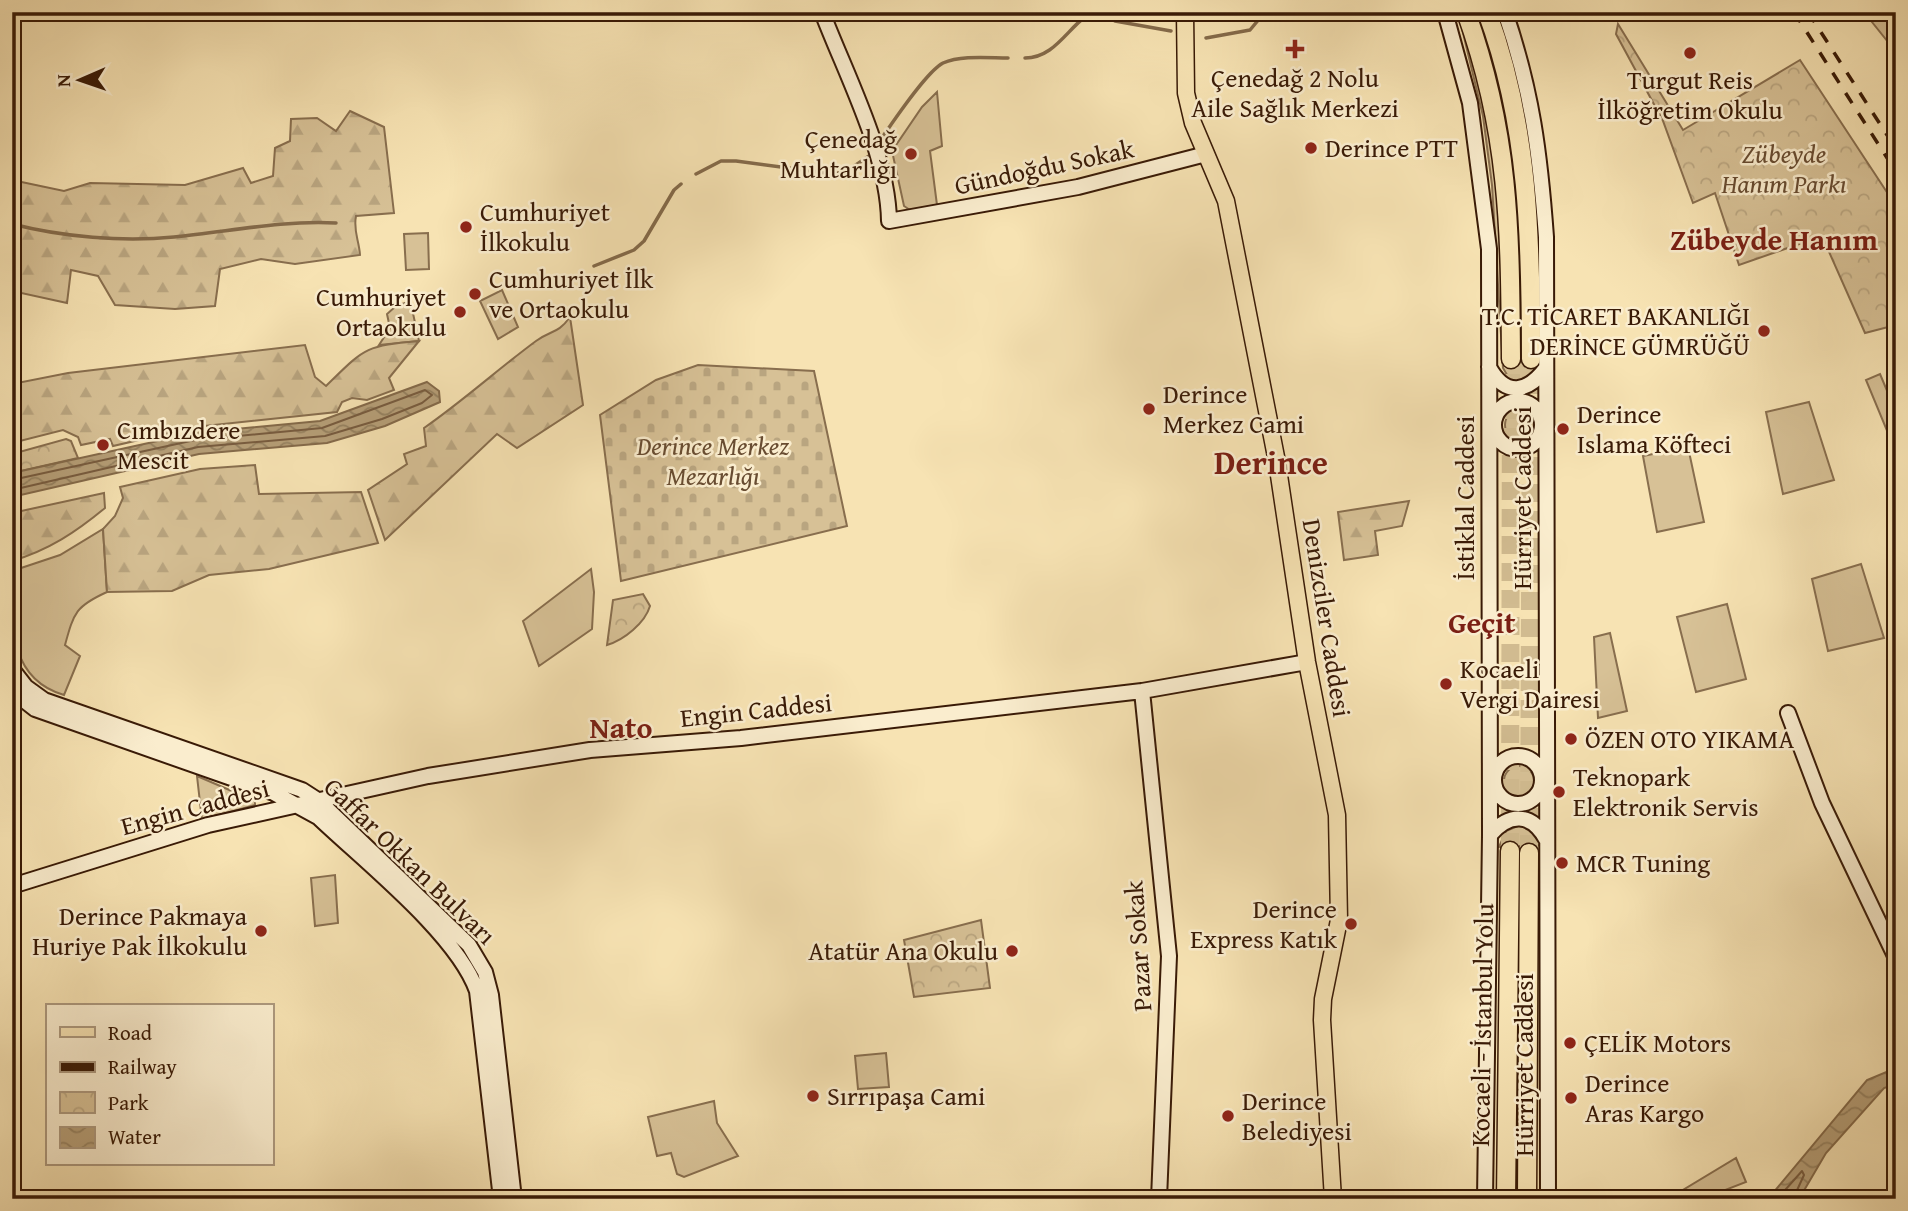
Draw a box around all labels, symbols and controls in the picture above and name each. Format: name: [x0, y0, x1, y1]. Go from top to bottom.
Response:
marker: Çenedağ 2 Nolu Aile Sağlık Merkezi: [1285, 39, 1305, 59]
marker: Turgut Reis İlköğretim Okulu: [1682, 45, 1698, 61]
north arrow: [46, 46, 116, 116]
place label: Çenedağ 2 Nolu Aile Sağlık Merkezi: [1191, 58, 1399, 127]
place label: Turgut Reis İlköğretim Okulu: [1597, 60, 1783, 129]
text: N: [49, 73, 77, 87]
place label: Çenedağ Muhtarlığı: [780, 119, 897, 188]
street label: Gündoğdu Sokak: [951, 128, 1138, 205]
place label: Derince PTT: [1325, 128, 1459, 167]
park label: Zübeyde Hanım Parkı: [1721, 134, 1847, 203]
marker: Derince PTT: [1303, 140, 1319, 156]
marker: Çenedağ Muhtarlığı: [903, 146, 919, 162]
place label: Cumhuriyet İlkokulu: [480, 192, 610, 261]
district label: Zübeyde Hanım: [1670, 217, 1878, 261]
marker: Cumhuriyet İlkokulu: [458, 219, 474, 235]
place label: Cumhuriyet İlk ve Ortaokulu: [489, 259, 654, 328]
place label: Cumhuriyet Ortaokulu: [316, 277, 446, 346]
marker: Cumhuriyet İlk ve Ortaokulu: [467, 286, 483, 302]
place label: T.C. TİCARET BAKANLIĞI DERİNCE GÜMRÜĞÜ: [1482, 296, 1750, 365]
marker: Cumhuriyet Ortaokulu: [452, 304, 468, 320]
marker: T.C. TİCARET BAKANLIĞI DERİNCE GÜMRÜĞÜ: [1756, 323, 1772, 339]
place label: Derince Merkez Cami: [1163, 374, 1304, 443]
place label: Derince Islama Köfteci: [1577, 394, 1731, 463]
marker: Derince Merkez Cami: [1141, 401, 1157, 417]
street label: Hürriyet Caddesi: [1502, 406, 1541, 590]
place label: Cımbızdere Mescit: [117, 410, 240, 479]
street label: İstiklal Caddesi: [1445, 416, 1484, 580]
marker: Derince Islama Köfteci: [1555, 421, 1571, 437]
park label: Derince Merkez Mezarlığı: [636, 426, 789, 495]
marker: Cımbızdere Mescit: [95, 437, 111, 453]
district label: Derince: [1214, 438, 1328, 486]
street label: Denizciler Caddesi: [1293, 516, 1362, 720]
district label: Geçit: [1448, 600, 1516, 644]
place label: Kocaeli Vergi Dairesi: [1460, 649, 1600, 718]
marker: Kocaeli Vergi Dairesi: [1438, 676, 1454, 692]
street label: Engin Caddesi: [678, 682, 834, 737]
district label: Nato: [590, 705, 652, 749]
place label: ÖZEN OTO YIKAMA: [1585, 719, 1794, 758]
marker: ÖZEN OTO YIKAMA: [1563, 731, 1579, 747]
place label: Teknopark Elektronik Servis: [1573, 757, 1759, 826]
street label: Engin Caddesi: [116, 768, 273, 845]
street label: Gaffar Okkan Bulvarı: [315, 768, 505, 953]
marker: Teknopark Elektronik Servis: [1551, 784, 1567, 800]
place label: MCR Tuning: [1576, 843, 1710, 882]
marker: MCR Tuning: [1554, 855, 1570, 871]
street label: Pazar Sokak: [1113, 879, 1162, 1013]
place label: Derince Express Katık: [1190, 889, 1338, 958]
place label: Derince Pakmaya Huriye Pak İlkokulu: [32, 896, 248, 965]
street label: Kocaeli - İstanbul Yolu: [1460, 903, 1503, 1147]
marker: Derince Express Katık: [1343, 916, 1359, 932]
marker: Derince Pakmaya Huriye Pak İlkokulu: [253, 923, 269, 939]
place label: Atatür Ana Okulu: [808, 931, 998, 970]
marker: Atatür Ana Okulu: [1004, 943, 1020, 959]
street label: Hürriyet Caddesi: [1504, 973, 1543, 1157]
legend: [46, 1004, 273, 1166]
text: Road: [108, 1017, 153, 1048]
place label: ÇELİK Motors: [1584, 1023, 1731, 1062]
marker: ÇELİK Motors: [1562, 1035, 1578, 1051]
text: Railway: [108, 1051, 177, 1082]
place label: Derince Aras Kargo: [1585, 1063, 1704, 1132]
place label: Sırrıpaşa Cami: [827, 1076, 985, 1115]
place label: Derince Belediyesi: [1242, 1081, 1352, 1150]
text: Park: [108, 1087, 149, 1118]
marker: Sırrıpaşa Cami: [805, 1088, 821, 1104]
marker: Derince Aras Kargo: [1563, 1090, 1579, 1106]
marker: Derince Belediyesi: [1220, 1108, 1236, 1124]
text: Water: [108, 1121, 161, 1152]

